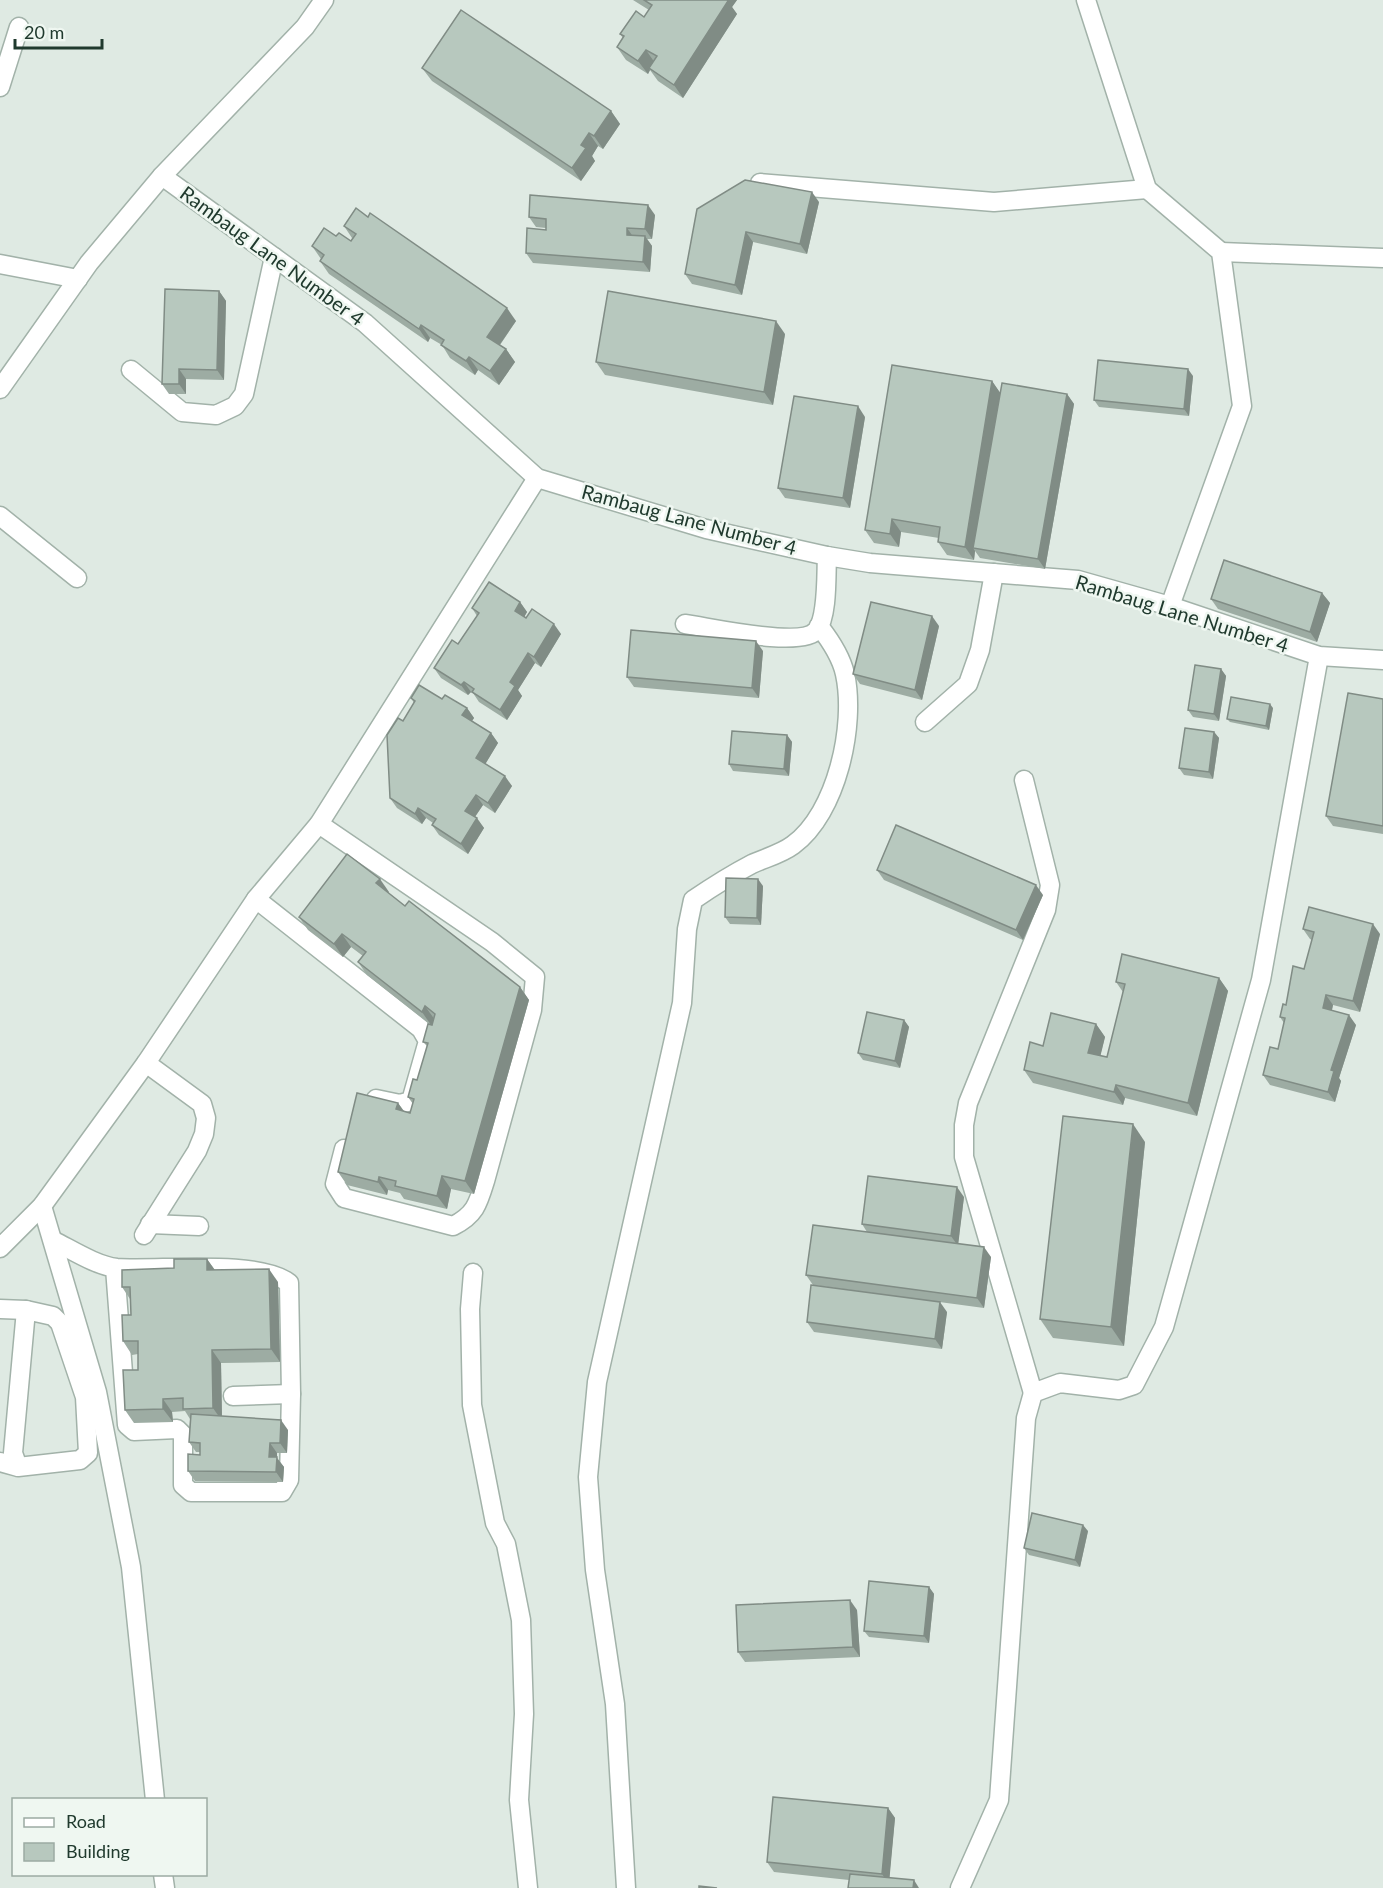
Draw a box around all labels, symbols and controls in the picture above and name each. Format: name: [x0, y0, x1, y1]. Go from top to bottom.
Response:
scale bar: [15, 12, 102, 50]
text: 20 m: [24, 21, 64, 43]
street label: Rambaug Lane Number 4: [176, 180, 370, 330]
street label: Rambaug Lane Number 4: [579, 479, 800, 559]
street label: Rambaug Lane Number 4: [1073, 569, 1292, 657]
legend: [12, 1798, 207, 1876]
text: Road: [66, 1810, 106, 1832]
text: Building: [66, 1840, 130, 1862]

